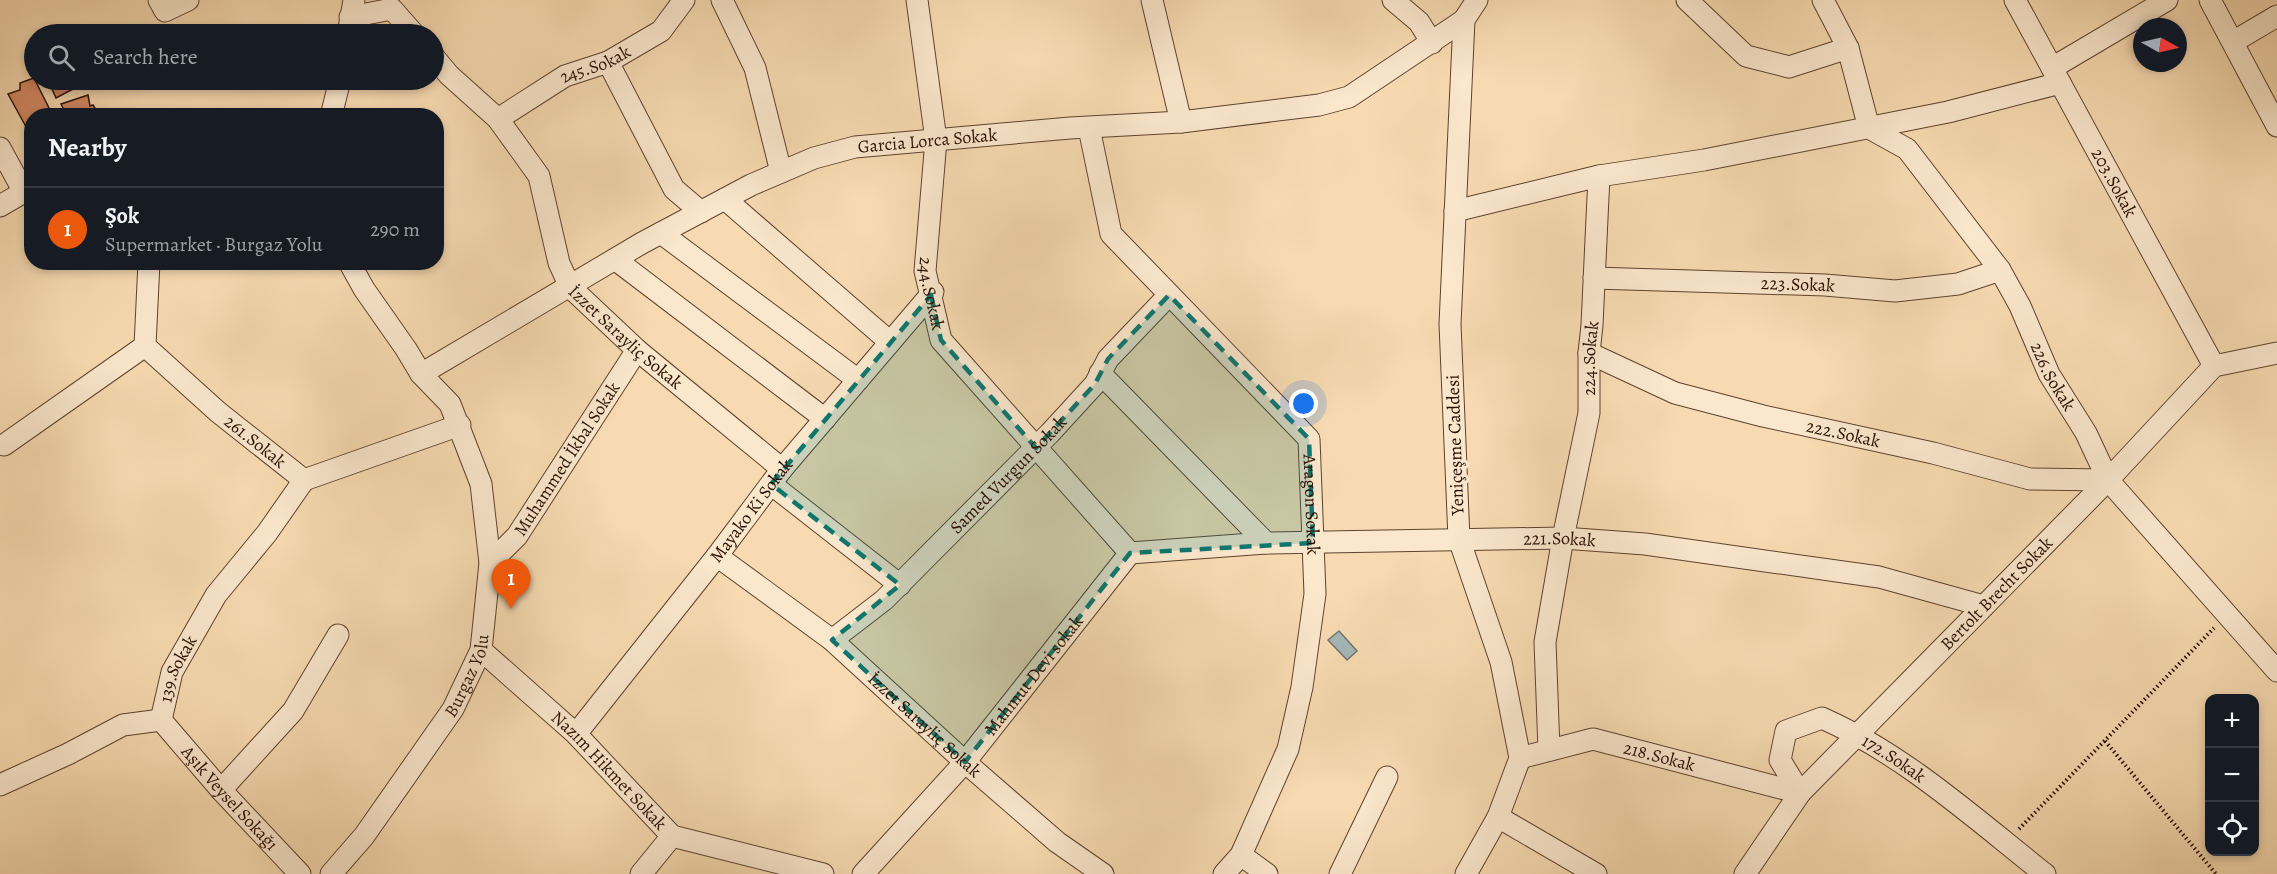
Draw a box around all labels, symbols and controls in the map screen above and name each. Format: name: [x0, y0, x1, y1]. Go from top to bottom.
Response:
north arrow: [2133, 18, 2187, 72]
search box: [24, 24, 444, 90]
street label: 245.Sokak: [555, 39, 635, 89]
icon: search: [45, 41, 78, 74]
text: Search here: [93, 42, 198, 72]
street label: Garcia Lorca Sokak: [857, 122, 998, 159]
text: Nearby: [48, 130, 127, 165]
street label: 203.Sokak: [2086, 144, 2143, 222]
text: Şok: [105, 201, 139, 231]
text: 1: [64, 216, 71, 243]
text: 290 m: [370, 216, 420, 243]
text: Supermarket · Burgaz Yolu: [105, 231, 322, 258]
street label: 244.Sokak: [913, 256, 950, 333]
street label: 223.Sokak: [1760, 271, 1836, 298]
street label: İzzet Sarayliç Sokak: [563, 280, 688, 395]
street label: 224.Sokak: [1577, 320, 1604, 396]
street label: 226.Sokak: [2025, 338, 2081, 416]
street label: Yeniçeşme Caddesi: [1441, 374, 1469, 517]
street label: Muhammed İkbal Sokak: [508, 377, 625, 541]
your location: [1289, 389, 1318, 418]
street label: 261.Sokak: [219, 410, 291, 473]
street label: Samed Vurgun Sokak: [944, 410, 1072, 539]
street label: 222.Sokak: [1804, 414, 1883, 453]
street label: Mayako Ki Sokak: [704, 453, 798, 567]
street label: Aragon Sokak: [1298, 453, 1325, 556]
street label: 221.Sokak: [1523, 526, 1597, 552]
street label: Bertolt Brecht Sokak: [1935, 531, 2058, 655]
pin: 1: [492, 560, 530, 609]
street label: Mahmut Devi sokak: [979, 610, 1088, 740]
street label: 139.Sokak: [153, 631, 203, 705]
street label: Burgaz Yolu: [439, 633, 495, 722]
street label: İzzet Sarayliç Sokak: [863, 667, 987, 783]
map controls: [2205, 694, 2259, 856]
button: +: [2205, 694, 2259, 748]
street label: Nazım Hikmet Sokak: [546, 706, 672, 835]
street label: 172.Sokak: [1857, 729, 1931, 788]
street label: 218.Sokak: [1621, 735, 1698, 777]
street label: Aşık Veysel Sokağı: [175, 740, 284, 856]
button: −: [2205, 748, 2259, 802]
button: locate: [2205, 802, 2259, 856]

